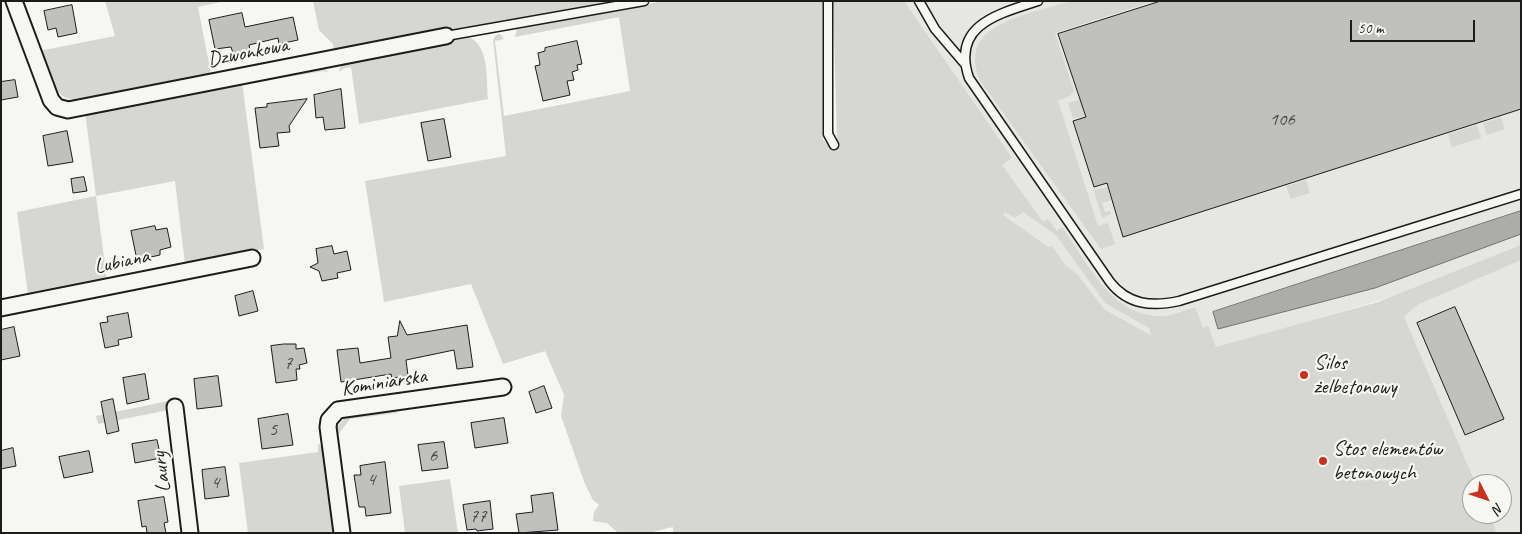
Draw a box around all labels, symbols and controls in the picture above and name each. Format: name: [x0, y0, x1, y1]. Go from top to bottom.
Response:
scale bar: [1352, 10, 1477, 42]
text: 50 m: [1358, 19, 1384, 38]
street label: Dzwonkowa: [206, 33, 290, 73]
house number: 106: [1269, 109, 1295, 131]
street label: Lubiana: [92, 244, 152, 280]
place label: Silos żelbetonowy: [1314, 350, 1396, 400]
house number: 7: [284, 353, 292, 375]
street label: Kominiarska: [340, 364, 428, 402]
marker: Silos żelbetonowy: [1298, 369, 1310, 381]
house number: 5: [269, 419, 277, 441]
place label: Stos elementów betonowych: [1333, 436, 1442, 486]
house number: 6: [429, 445, 437, 467]
street label: Laury: [147, 450, 177, 494]
marker: Stos elementów betonowych: [1317, 455, 1329, 467]
house number: 4: [367, 469, 375, 491]
house number: 4: [211, 472, 219, 494]
north arrow: [1462, 474, 1512, 524]
text: N: [1489, 500, 1507, 517]
house number: 77: [469, 506, 487, 528]

